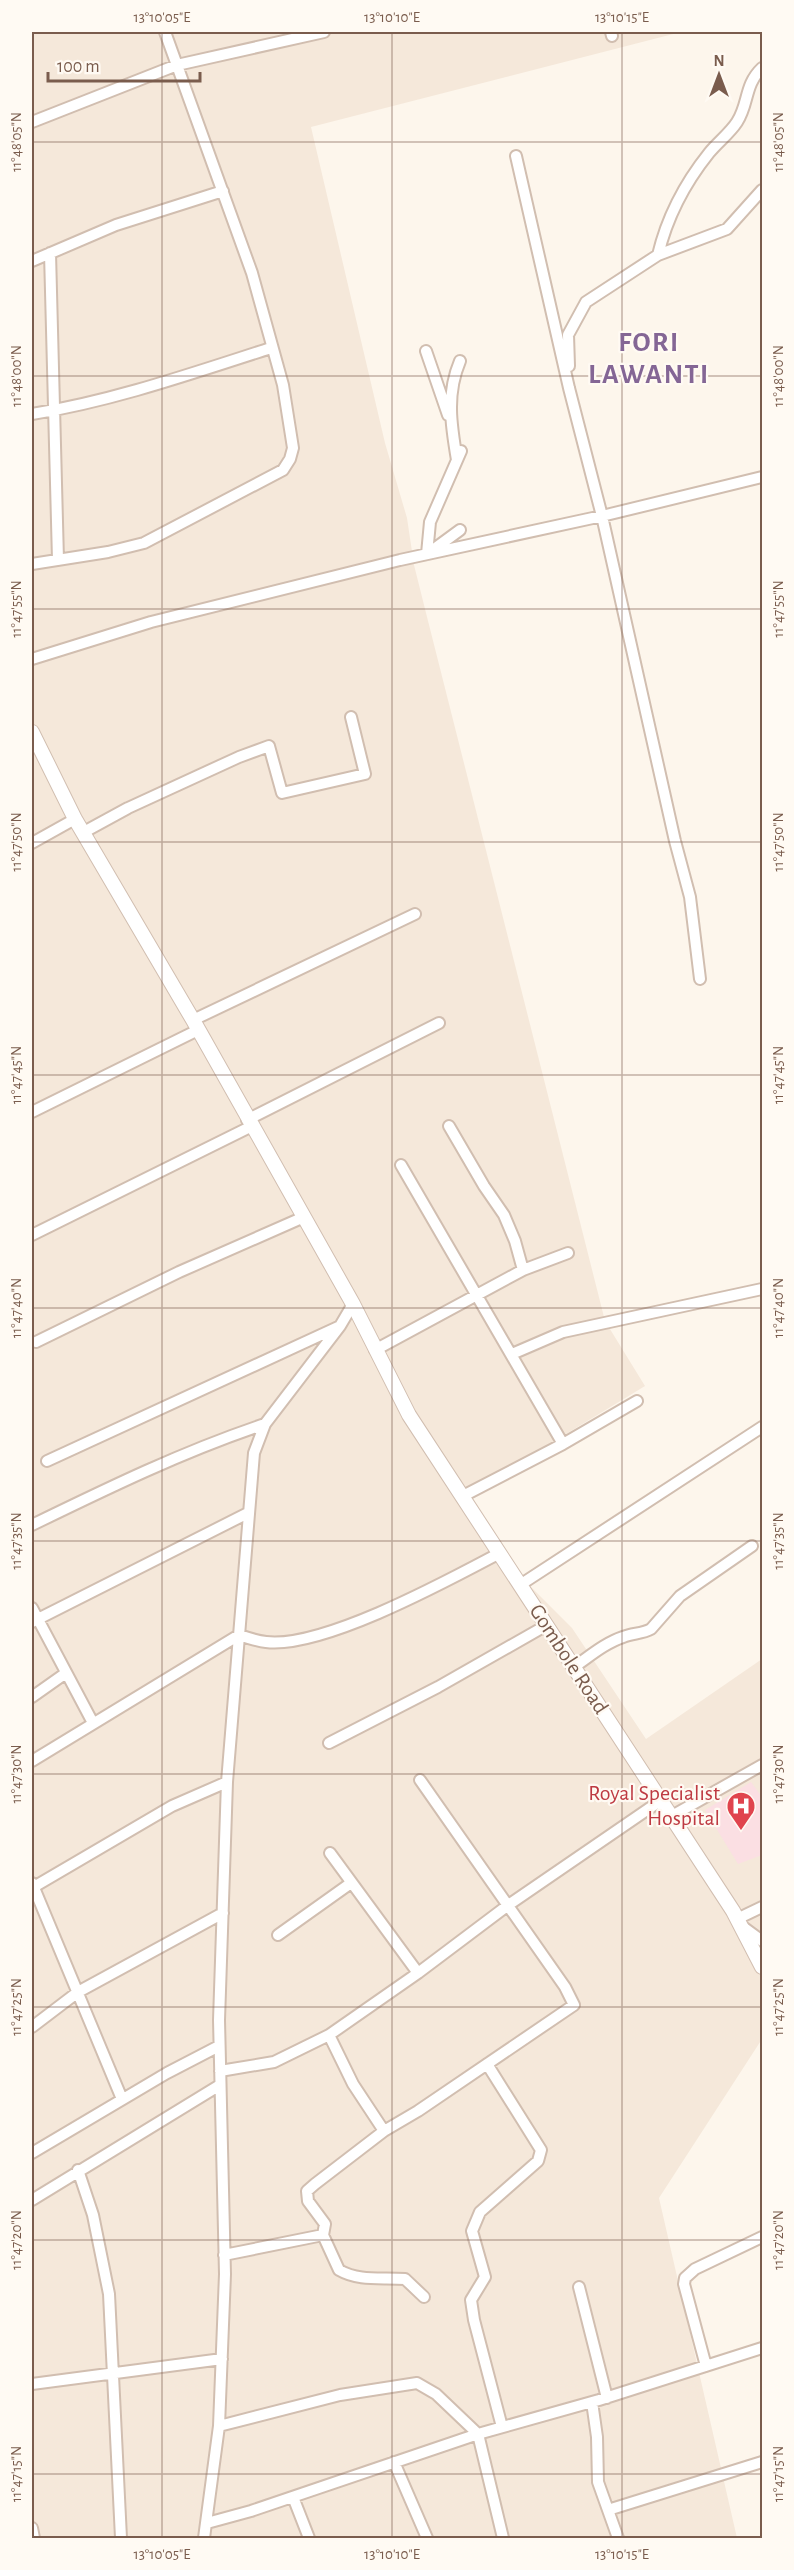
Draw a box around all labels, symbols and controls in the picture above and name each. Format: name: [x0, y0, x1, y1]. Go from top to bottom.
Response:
text: 13°10'05"E: [134, 10, 190, 25]
text: 13°10'10"E: [364, 10, 420, 25]
text: 13°10'15"E: [595, 10, 649, 25]
scale bar: [48, 45, 200, 83]
north arrow: [689, 45, 749, 105]
text: N: [713, 53, 725, 69]
text: 100 m: [57, 58, 100, 76]
text: 11°48'05"N: [9, 112, 24, 172]
text: 11°48'05"N: [771, 112, 786, 172]
district label: FORI LAWANTI: [588, 329, 710, 389]
text: 11°48'00"N: [9, 345, 24, 407]
text: 11°48'00"N: [771, 345, 786, 407]
text: 11°47'55"N: [9, 580, 24, 638]
text: 11°47'55"N: [771, 580, 786, 638]
text: 11°47'50"N: [9, 812, 24, 872]
text: 11°47'50"N: [771, 812, 786, 872]
text: 11°47'45"N: [9, 1046, 24, 1104]
text: 11°47'45"N: [771, 1046, 786, 1104]
text: 11°47'40"N: [9, 1278, 24, 1338]
text: 11°47'40"N: [771, 1278, 786, 1338]
text: 11°47'35"N: [9, 1512, 24, 1570]
text: 11°47'35"N: [771, 1512, 786, 1570]
street label: Gombole Road: [525, 1600, 613, 1718]
text: 11°47'30"N: [9, 1744, 24, 1804]
text: 11°47'30"N: [771, 1744, 786, 1804]
place label: Royal Specialist Hospital: [588, 1782, 720, 1829]
hospital icon: Royal Specialist Hospital: [725, 1790, 757, 1832]
text: 11°47'25"N: [9, 1978, 24, 2036]
text: 11°47'25"N: [771, 1978, 786, 2036]
text: 11°47'20"N: [9, 2210, 24, 2270]
text: 11°47'20"N: [771, 2210, 786, 2270]
text: 11°47'15"N: [9, 2446, 24, 2502]
text: 11°47'15"N: [771, 2446, 786, 2502]
text: 13°10'05"E: [134, 2547, 190, 2562]
text: 13°10'10"E: [364, 2547, 420, 2562]
text: 13°10'15"E: [595, 2547, 649, 2562]

